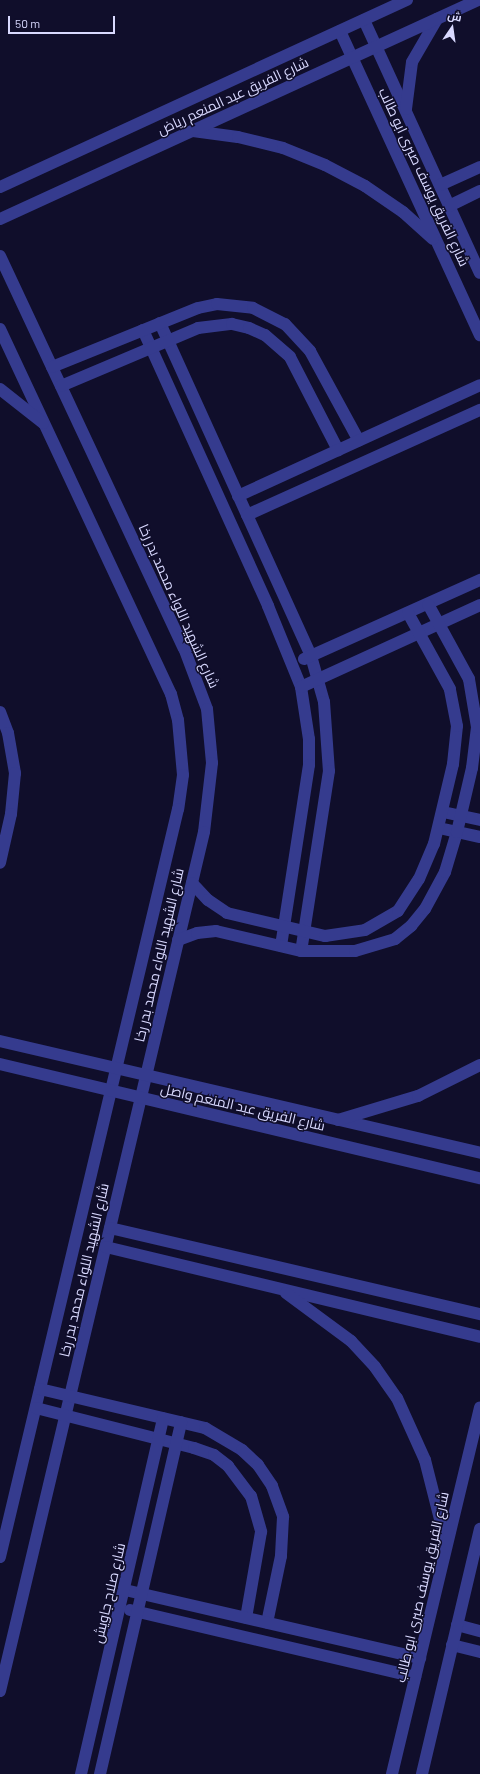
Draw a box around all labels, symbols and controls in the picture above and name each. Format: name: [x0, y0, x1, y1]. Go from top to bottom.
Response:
scale bar: [10, 8, 117, 34]
north arrow: [432, 8, 472, 48]
text: ش: [446, 8, 463, 24]
text: 50 m: [15, 16, 40, 30]
street label: شارع الفريق عبد المنعم رياض: [155, 54, 311, 138]
street label: شارع الفريق يوسف صبرى ابو طالب: [375, 85, 473, 269]
street label: شارع الشهيد اللواء محمد بدر رخا: [135, 521, 223, 691]
street label: شارع الشهيد اللواء محمد بدر رخا: [131, 866, 187, 1044]
street label: شارع الفريق عبد المنعم واصل: [159, 1080, 327, 1134]
street label: شارع الشهيد اللواء محمد بدر رخا: [56, 1181, 112, 1359]
street label: شارع الفريق يوسف صبرى ابو طالب: [392, 1490, 452, 1684]
street label: شارع صلاح جاويش: [89, 1541, 129, 1645]

